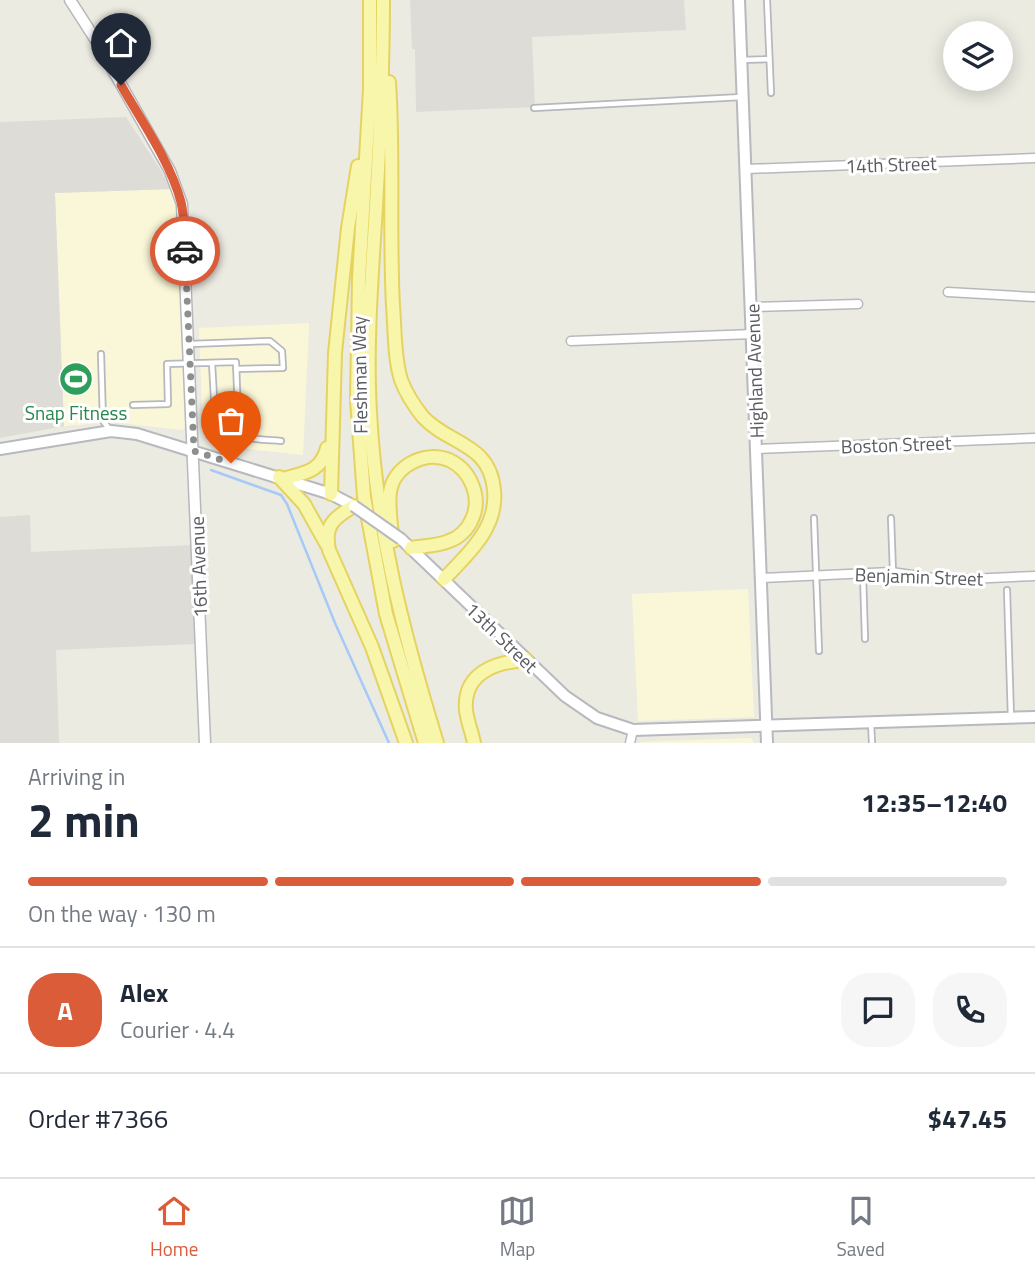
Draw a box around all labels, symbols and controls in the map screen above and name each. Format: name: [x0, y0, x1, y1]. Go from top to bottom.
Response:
pin: [91, 13, 151, 85]
map controls: [943, 21, 1013, 91]
button: layers: [943, 21, 1013, 91]
icon: home: [102, 24, 140, 62]
street label: 14th Street: [845, 148, 937, 180]
courier: [150, 216, 220, 286]
icon: car: [166, 232, 204, 270]
street label: Highland Avenue: [737, 303, 771, 439]
street label: Fleshman Way: [343, 316, 375, 434]
sports icon: Snap Fitness: [57, 360, 95, 398]
pin: [201, 391, 261, 463]
place label: Snap Fitness: [25, 398, 127, 427]
icon: bag: [212, 402, 250, 440]
street label: Boston Street: [840, 428, 952, 460]
street label: 16th Avenue: [182, 516, 214, 618]
street label: Benjamin Street: [854, 559, 984, 593]
street label: 13th Street: [459, 595, 545, 679]
text: Arriving in: [28, 759, 125, 794]
text: 12:35–12:40: [861, 783, 1007, 822]
text: 2 min: [28, 785, 140, 855]
text: On the way · 130 m: [28, 896, 216, 931]
text: Alex: [120, 973, 168, 1012]
button: chat: [841, 973, 915, 1047]
button: phone: [933, 973, 1007, 1047]
text: A: [57, 991, 73, 1030]
text: Courier · 4.4: [120, 1012, 235, 1047]
text: Order #7366: [28, 1099, 168, 1138]
text: $47.45: [928, 1099, 1007, 1138]
tab: Home: [150, 1192, 198, 1263]
tab: Map: [498, 1192, 536, 1263]
tab: Saved: [837, 1192, 885, 1263]

